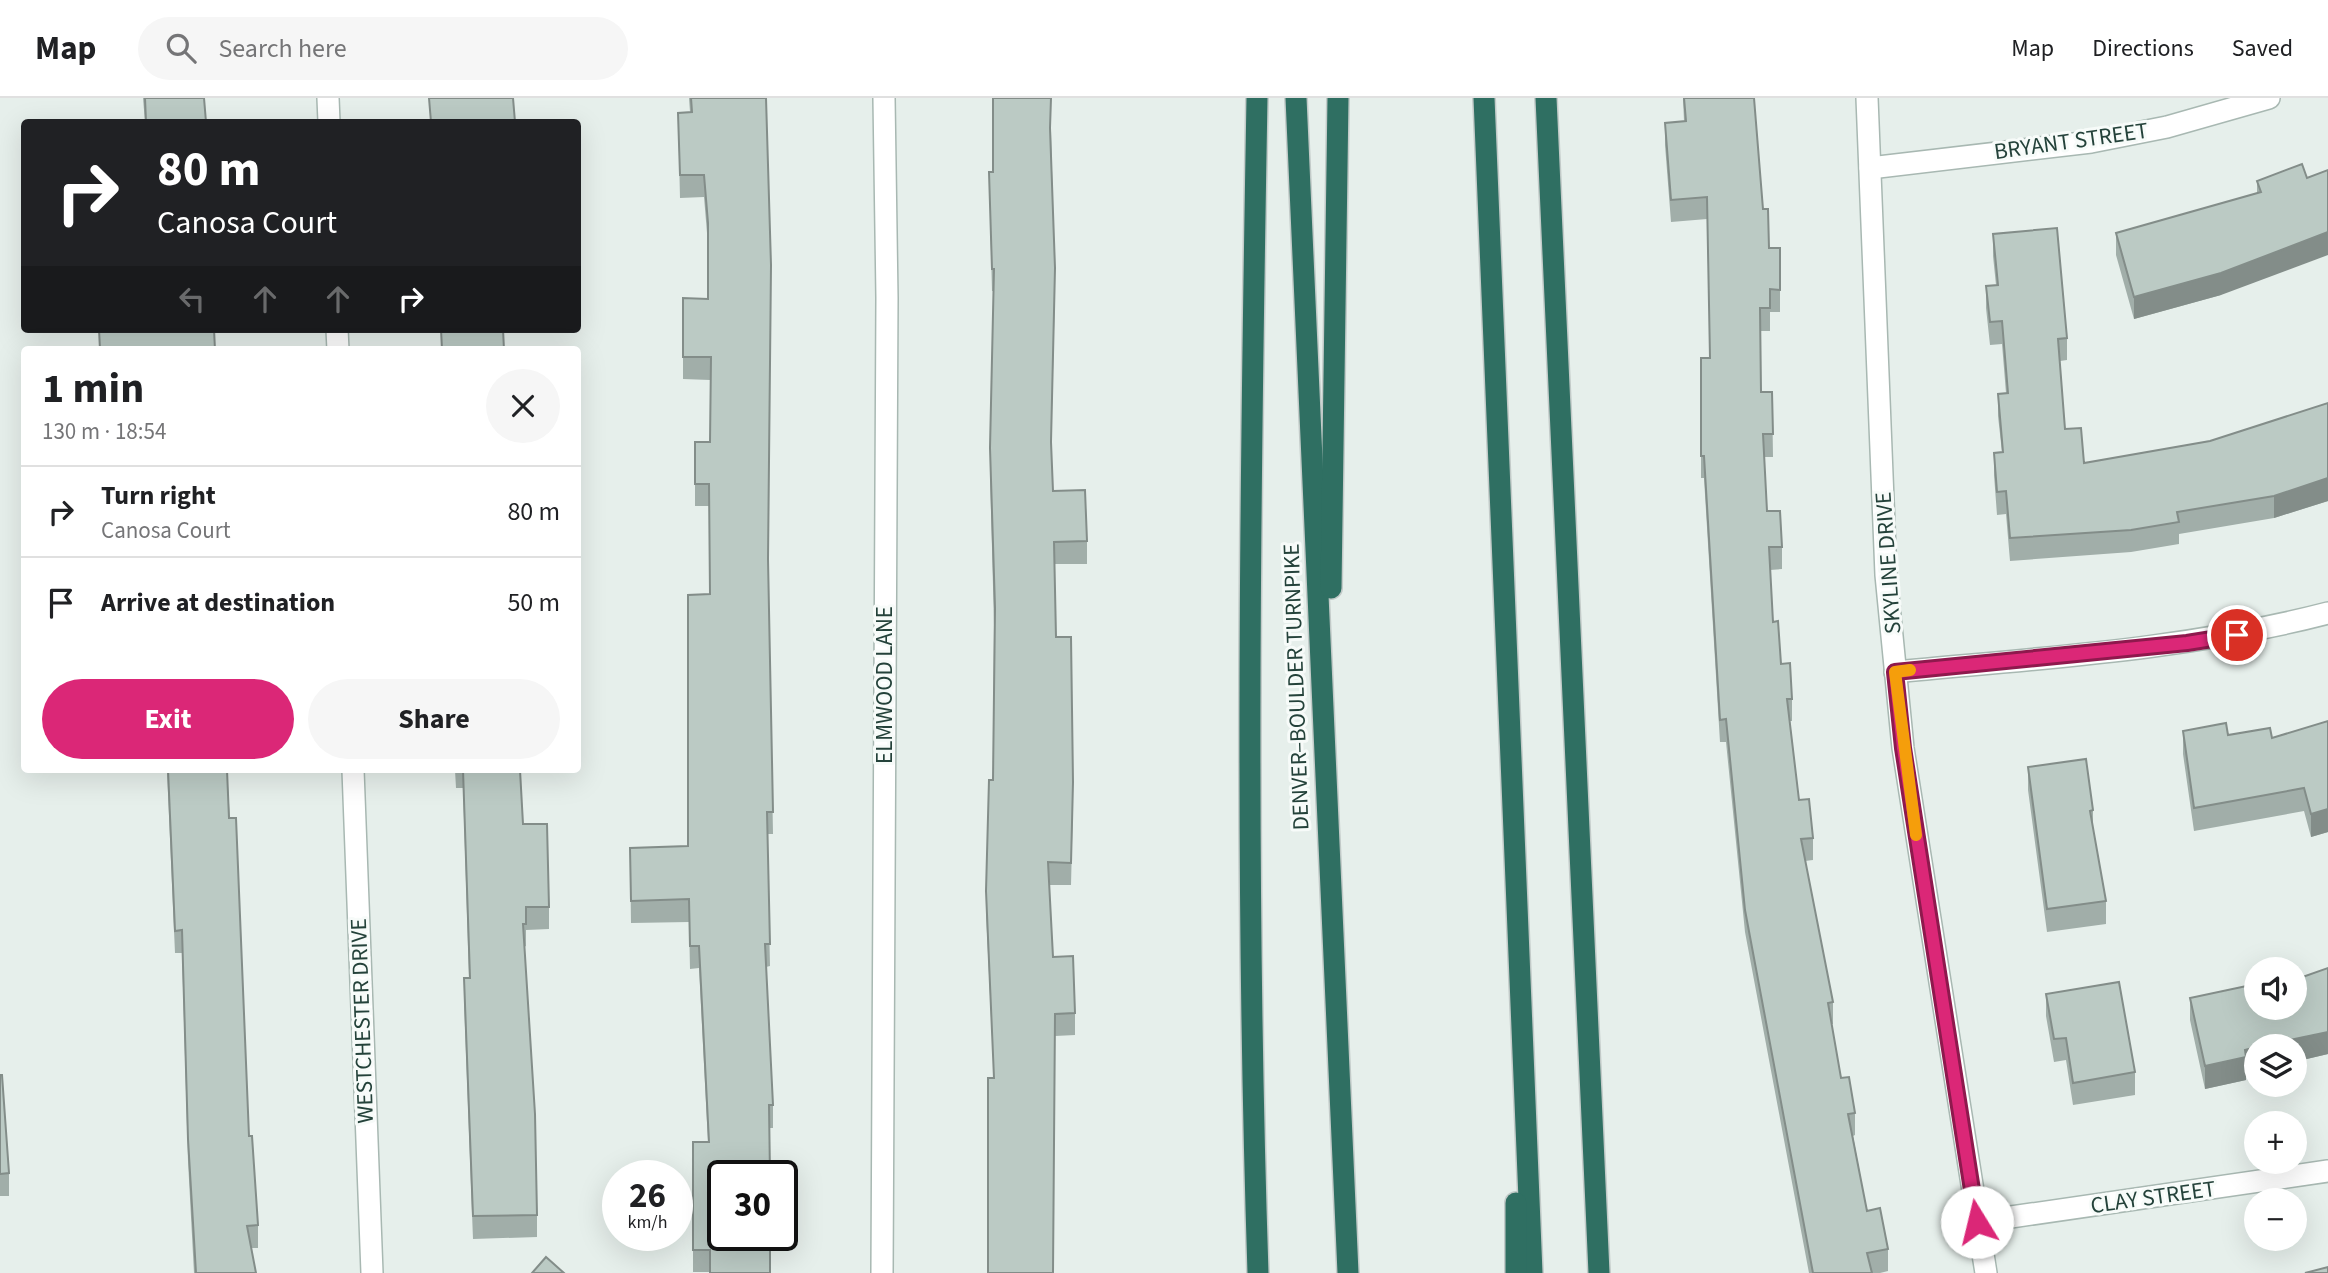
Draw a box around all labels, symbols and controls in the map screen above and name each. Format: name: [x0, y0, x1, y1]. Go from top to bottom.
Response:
search box: [138, 17, 628, 80]
text: Map: [35, 25, 96, 72]
icon: search: [162, 29, 200, 67]
text: Search here: [218, 30, 347, 67]
text: Map: [2011, 31, 2054, 66]
text: Directions: [2092, 31, 2194, 66]
text: Saved: [2232, 31, 2293, 66]
street label: BRYANT STREET: [1992, 114, 2150, 168]
text: 80 m: [157, 135, 261, 205]
icon: right: [42, 147, 133, 238]
text: Canosa Court: [157, 200, 337, 246]
icon: left: [173, 280, 211, 318]
icon: ahead: [246, 280, 284, 318]
icon: ahead: [319, 280, 357, 318]
icon: right: [392, 280, 430, 318]
text: 1 min: [42, 359, 144, 419]
button: close: [486, 369, 560, 443]
text: 130 m · 18:54: [42, 415, 166, 448]
text: Turn right: [101, 477, 216, 514]
street label: SKYLINE DRIVE: [1867, 491, 1909, 635]
icon: right: [42, 493, 80, 531]
text: 80 m: [507, 493, 560, 530]
text: Canosa Court: [101, 514, 230, 547]
street label: DENVER–BOULDER TURNPIKE: [1275, 543, 1317, 831]
icon: arrive: [42, 584, 80, 622]
text: Arrive at destination: [101, 584, 335, 621]
text: 50 m: [507, 584, 560, 621]
pin: [2207, 605, 2267, 665]
street label: ELMWOOD LANE: [868, 606, 901, 764]
icon: arrive: [2218, 616, 2256, 654]
button: Exit: [42, 679, 294, 759]
button: Share: [308, 679, 560, 759]
street label: WESTCHESTER DRIVE: [342, 918, 382, 1124]
map controls: [2244, 957, 2307, 1251]
button: sound: [2244, 957, 2307, 1020]
button: layers: [2244, 1034, 2307, 1097]
button: +: [2244, 1111, 2307, 1174]
speed limit sign: 30: [707, 1160, 798, 1251]
text: 26: [629, 1171, 666, 1221]
street label: CLAY STREET: [2088, 1172, 2218, 1222]
position arrow: [1940, 1185, 2014, 1259]
button: −: [2244, 1188, 2307, 1251]
text: km/h: [628, 1210, 667, 1235]

